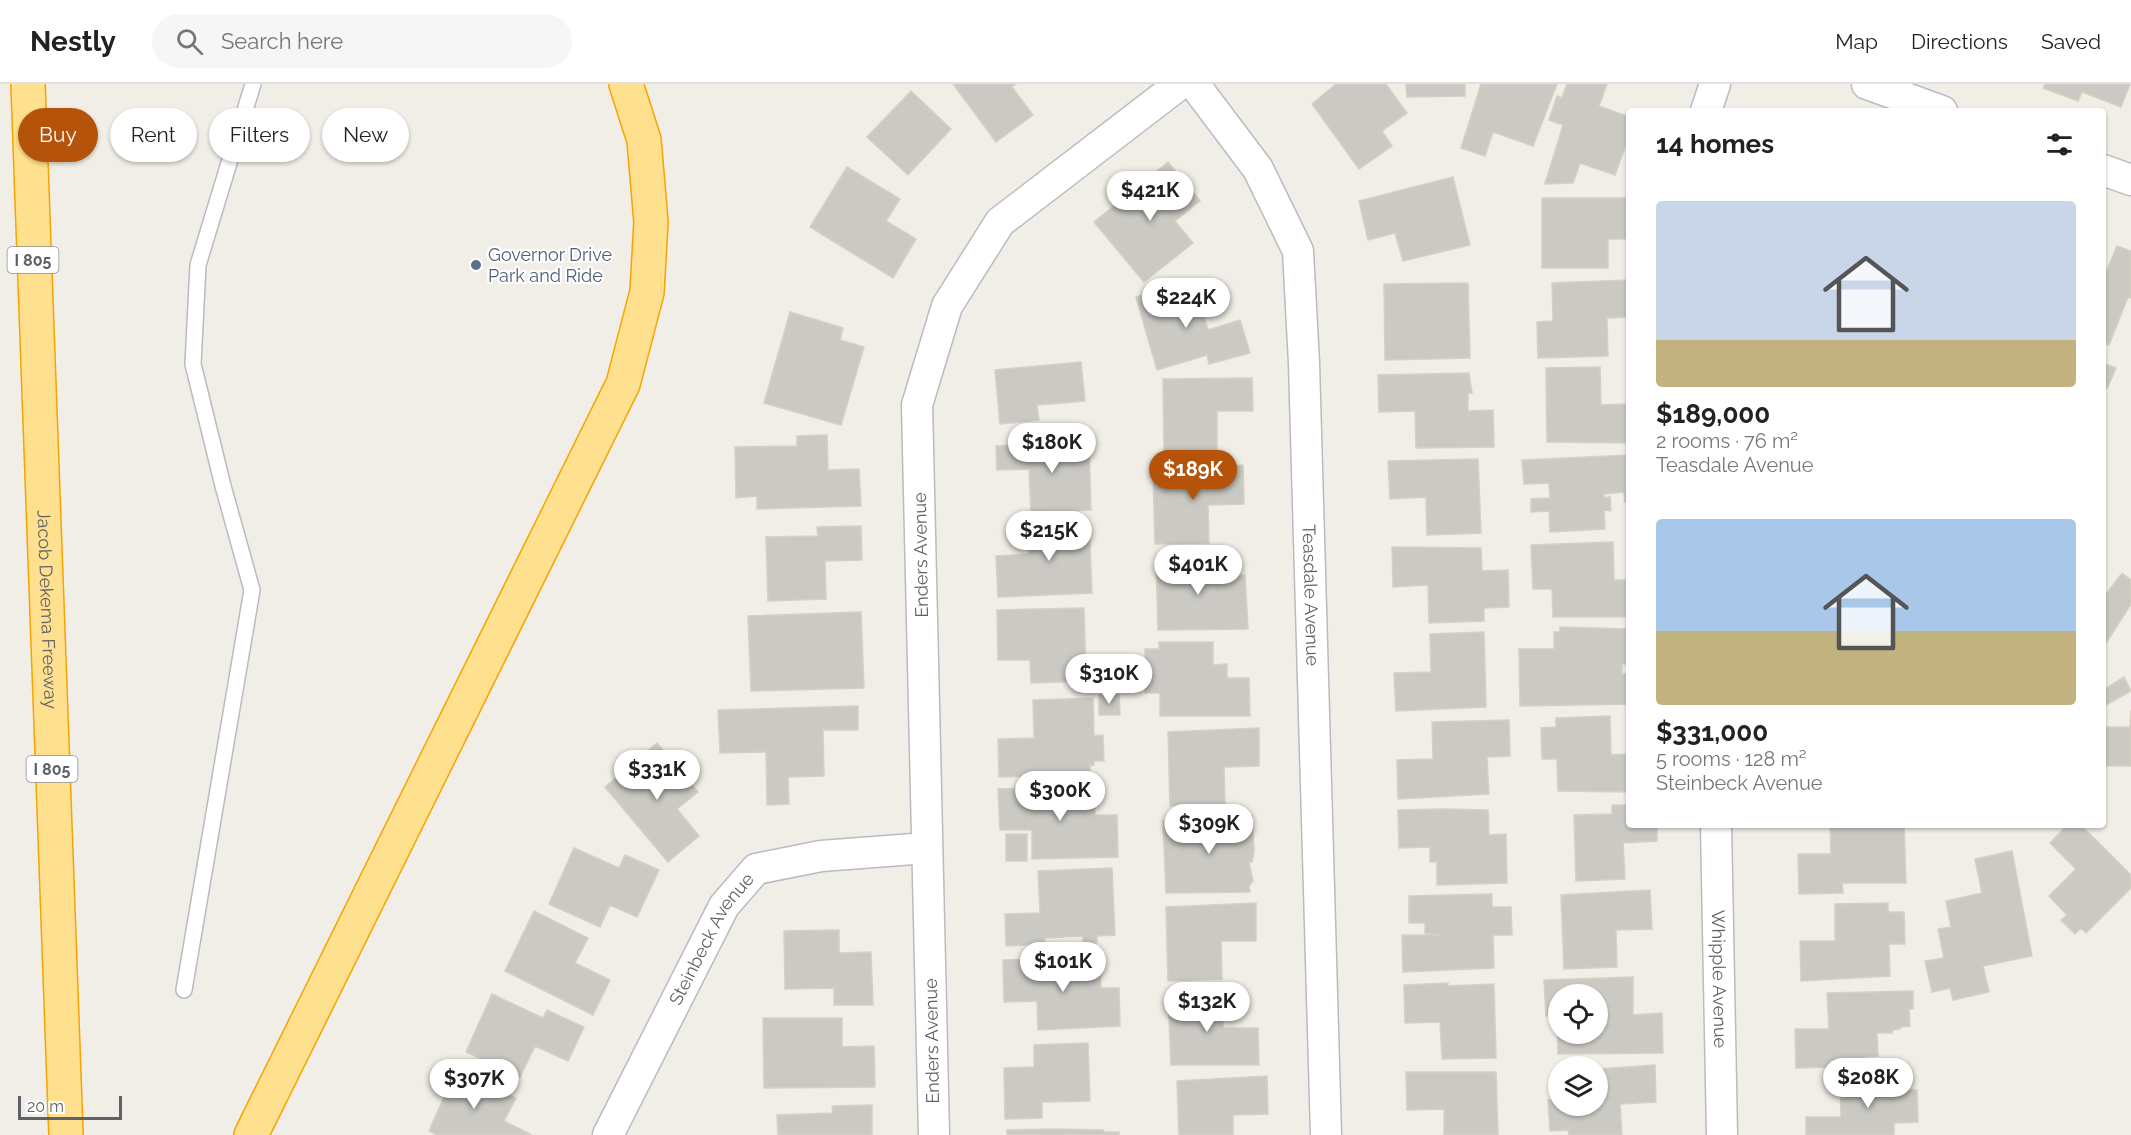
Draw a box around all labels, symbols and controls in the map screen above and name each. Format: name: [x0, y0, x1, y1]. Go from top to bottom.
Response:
search box: [152, 14, 572, 68]
text: Nestly: [30, 25, 116, 58]
icon: search: [173, 25, 206, 58]
text: Search here: [221, 28, 343, 54]
text: Map: [1835, 29, 1878, 54]
text: Directions: [1911, 29, 2008, 54]
text: Saved: [2041, 29, 2101, 54]
chip: Buy: [18, 108, 98, 162]
chip: Rent: [110, 108, 197, 162]
chip: Filters: [209, 108, 310, 162]
chip: New: [322, 108, 409, 162]
icon: filters: [2043, 128, 2076, 161]
text: 14 homes: [1656, 129, 1774, 159]
pin: $421K: [1108, 171, 1192, 222]
text: $421K: [1121, 178, 1179, 202]
icon: home: [1812, 240, 1920, 348]
place label: Governor Drive Park and Ride: [488, 244, 612, 286]
road number: I 805: [8, 247, 58, 273]
marker: Governor Drive Park and Ride: [469, 258, 483, 272]
pin: $224K: [1144, 278, 1228, 329]
text: $224K: [1156, 285, 1216, 309]
text: $189,000: [1656, 399, 1770, 429]
pin: $180K: [1010, 423, 1094, 474]
text: 2 rooms · 76 m²: [1656, 429, 1798, 453]
text: $180K: [1022, 430, 1082, 454]
pin: $189K: [1151, 450, 1235, 501]
text: Teasdale Avenue: [1656, 453, 1813, 477]
text: $189K: [1163, 457, 1223, 481]
street label: Enders Avenue: [909, 492, 932, 618]
street label: Jacob Dekema Freeway: [33, 510, 62, 710]
pin: $215K: [1007, 511, 1091, 562]
text: $215K: [1020, 518, 1078, 542]
street label: Teasdale Avenue: [1299, 524, 1324, 667]
pin: $401K: [1156, 545, 1240, 596]
text: $401K: [1168, 552, 1228, 576]
icon: home: [1812, 558, 1920, 666]
pin: $310K: [1067, 654, 1151, 705]
text: $310K: [1079, 661, 1139, 685]
text: $331,000: [1656, 717, 1768, 747]
text: 5 rooms · 128 m²: [1656, 747, 1807, 771]
pin: $331K: [615, 750, 699, 801]
road number: I 805: [26, 756, 78, 782]
text: $331K: [628, 757, 686, 781]
pin: $300K: [1018, 771, 1102, 822]
text: Steinbeck Avenue: [1656, 771, 1823, 795]
text: $300K: [1029, 778, 1091, 802]
pin: $309K: [1167, 804, 1251, 855]
text: $309K: [1178, 811, 1240, 835]
street label: Steinbeck Avenue: [665, 868, 758, 1008]
street label: Whipple Avenue: [1708, 910, 1731, 1049]
pin: $101K: [1021, 942, 1105, 993]
text: $101K: [1034, 949, 1092, 973]
street label: Enders Avenue: [920, 978, 943, 1104]
pin: $132K: [1165, 982, 1249, 1033]
map controls: [1548, 984, 1608, 1116]
button: locate: [1548, 984, 1608, 1044]
text: $132K: [1178, 989, 1236, 1013]
button: layers: [1548, 1056, 1608, 1116]
pin: $208K: [1826, 1058, 1910, 1109]
pin: $307K: [432, 1059, 516, 1110]
text: $208K: [1837, 1065, 1899, 1089]
text: $307K: [444, 1066, 504, 1090]
scale bar: [18, 1093, 122, 1120]
text: 20 m: [27, 1097, 64, 1116]

